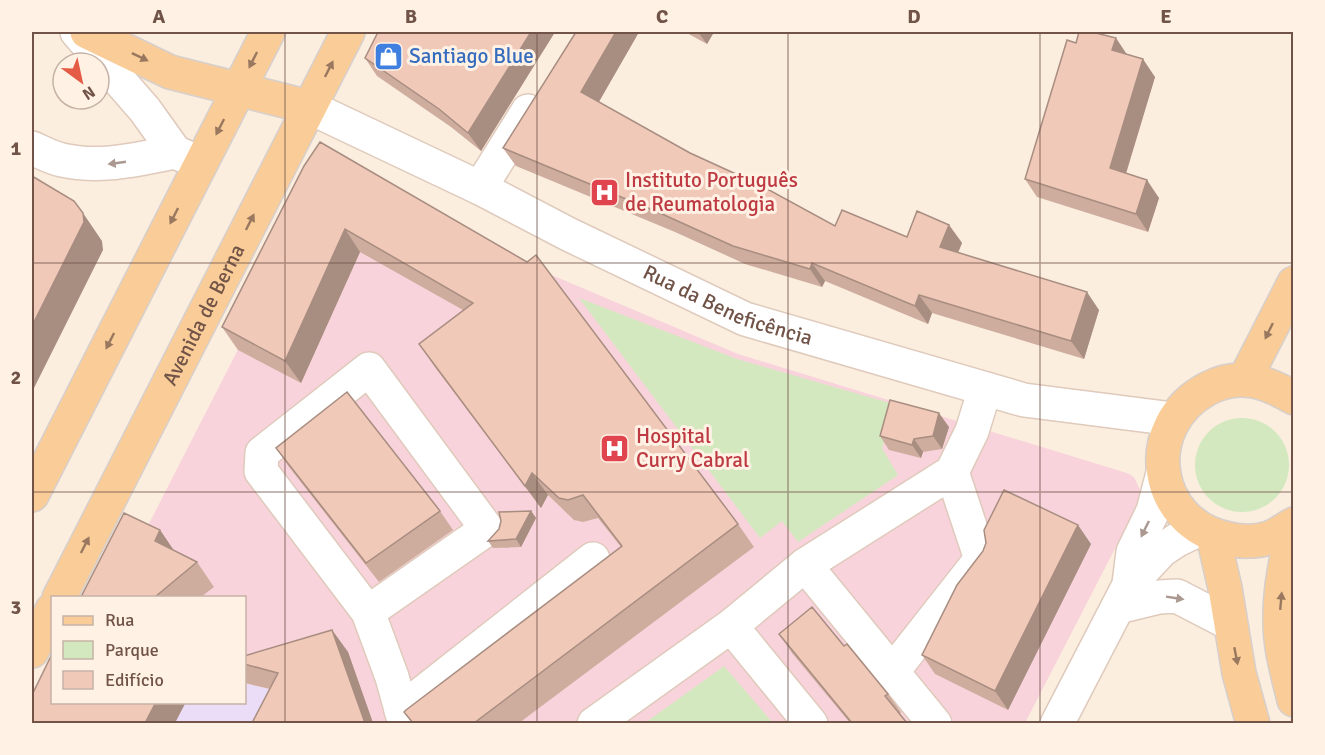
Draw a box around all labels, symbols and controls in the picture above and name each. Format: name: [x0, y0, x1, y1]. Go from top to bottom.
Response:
text: A: [153, 4, 166, 29]
text: B: [405, 4, 417, 29]
text: C: [656, 4, 668, 29]
text: D: [907, 4, 921, 29]
text: E: [1160, 4, 1172, 29]
shop icon: Santiago Blue: [372, 40, 404, 72]
place label: Santiago Blue: [409, 43, 534, 69]
north arrow: [51, 51, 111, 111]
one-way arrow: [131, 52, 148, 62]
one-way arrow: [248, 52, 258, 69]
one-way arrow: [324, 61, 333, 78]
text: N: [79, 81, 99, 104]
one-way arrow: [215, 118, 224, 135]
text: 1: [11, 136, 22, 161]
one-way arrow: [108, 158, 127, 167]
place label: Instituto Português de Reumatologia: [625, 167, 798, 217]
hospital icon: Instituto Português de Reumatologia: [588, 176, 620, 208]
one-way arrow: [169, 207, 179, 224]
one-way arrow: [245, 213, 255, 230]
street label: Avenida de Berna: [157, 240, 250, 390]
street label: Rua da Beneficência: [639, 259, 816, 351]
one-way arrow: [1265, 323, 1274, 340]
one-way arrow: [105, 333, 115, 350]
text: 2: [11, 365, 21, 390]
place label: Hospital Curry Cabral: [636, 423, 749, 473]
hospital icon: Hospital Curry Cabral: [599, 432, 631, 464]
one-way arrow: [1140, 520, 1150, 537]
one-way arrow: [80, 537, 90, 554]
one-way arrow: [1276, 592, 1286, 611]
one-way arrow: [1166, 594, 1185, 603]
text: 3: [11, 595, 21, 620]
legend: [51, 596, 246, 704]
text: Rua: [105, 609, 134, 631]
text: Parque: [105, 639, 159, 661]
one-way arrow: [1232, 646, 1241, 665]
text: Edifício: [105, 669, 164, 691]

